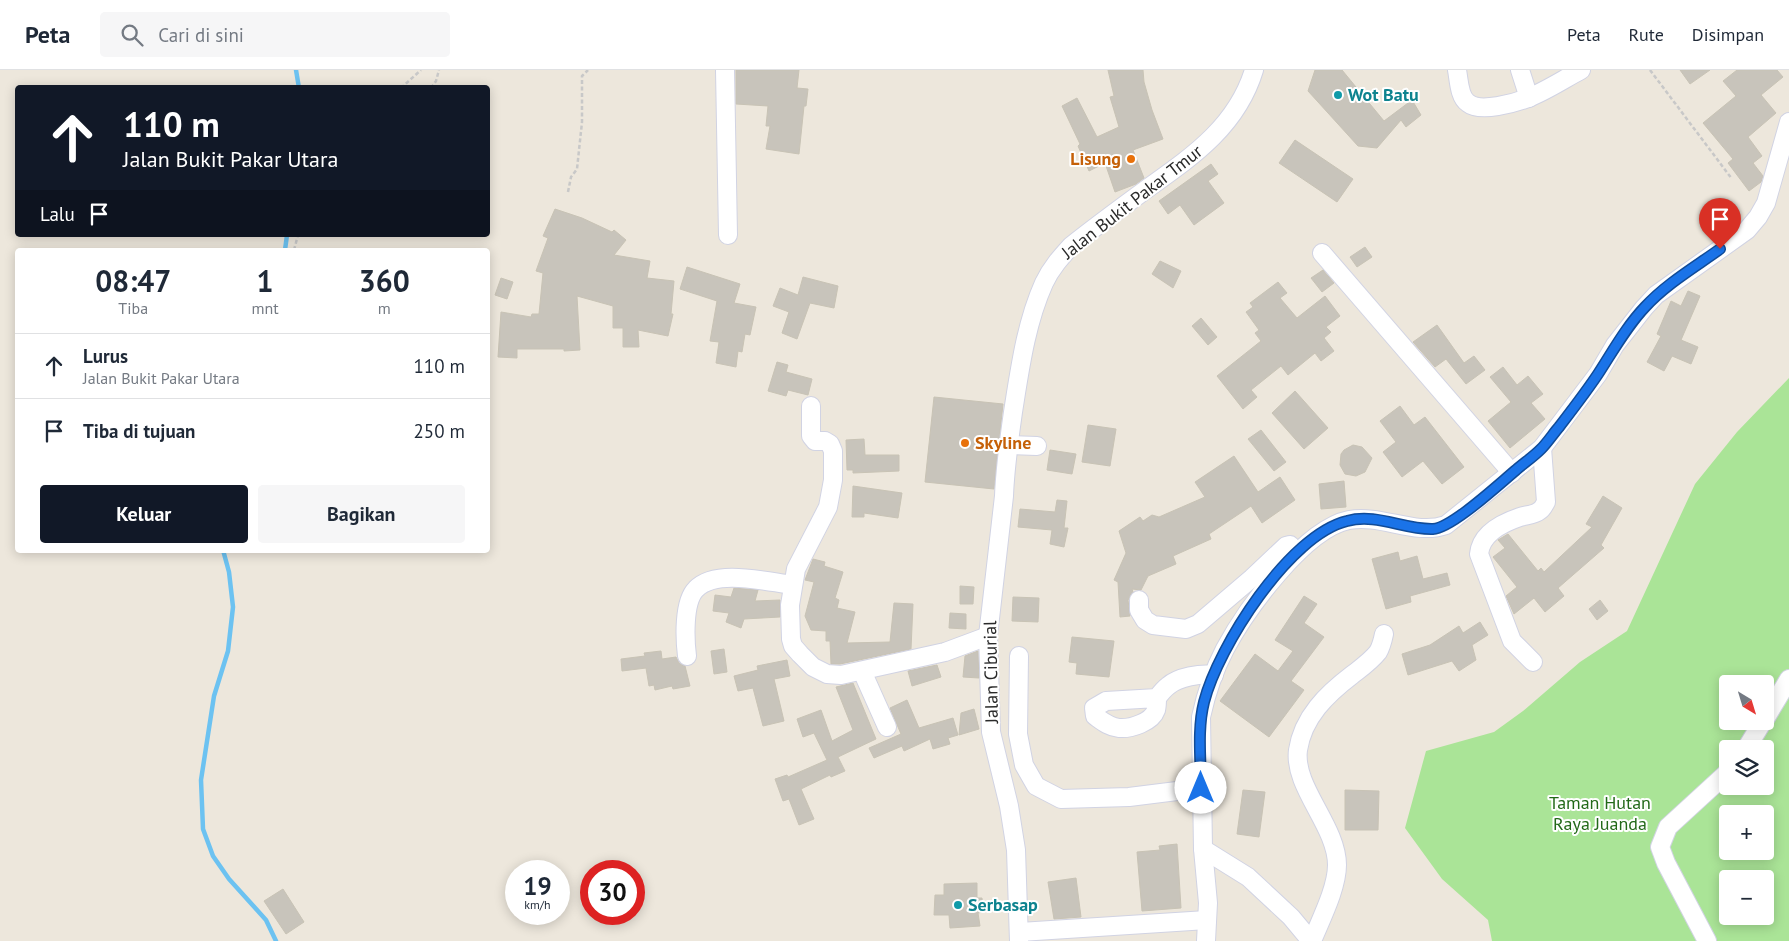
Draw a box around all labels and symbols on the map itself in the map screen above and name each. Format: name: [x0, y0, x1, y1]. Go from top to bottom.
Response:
place label: Wot Batu: [1348, 83, 1419, 106]
marker: Wot Batu: [1332, 89, 1344, 101]
street label: Jalan Bukit Pakar Tmur: [1056, 139, 1207, 264]
place label: Lisung: [1070, 147, 1121, 170]
marker: Lisung: [1125, 153, 1137, 165]
pin: [1699, 198, 1741, 249]
place label: Skyline: [975, 431, 1031, 454]
marker: Skyline: [959, 437, 971, 449]
street label: Jalan Ciburial: [978, 620, 1003, 725]
north arrow: [1719, 675, 1774, 730]
position arrow: [1174, 761, 1226, 813]
park label: Taman Hutan Raya Juanda: [1549, 791, 1651, 835]
speed limit sign: 30: [580, 860, 645, 925]
place label: Serbasap: [968, 893, 1038, 916]
marker: Serbasap: [952, 899, 964, 911]

